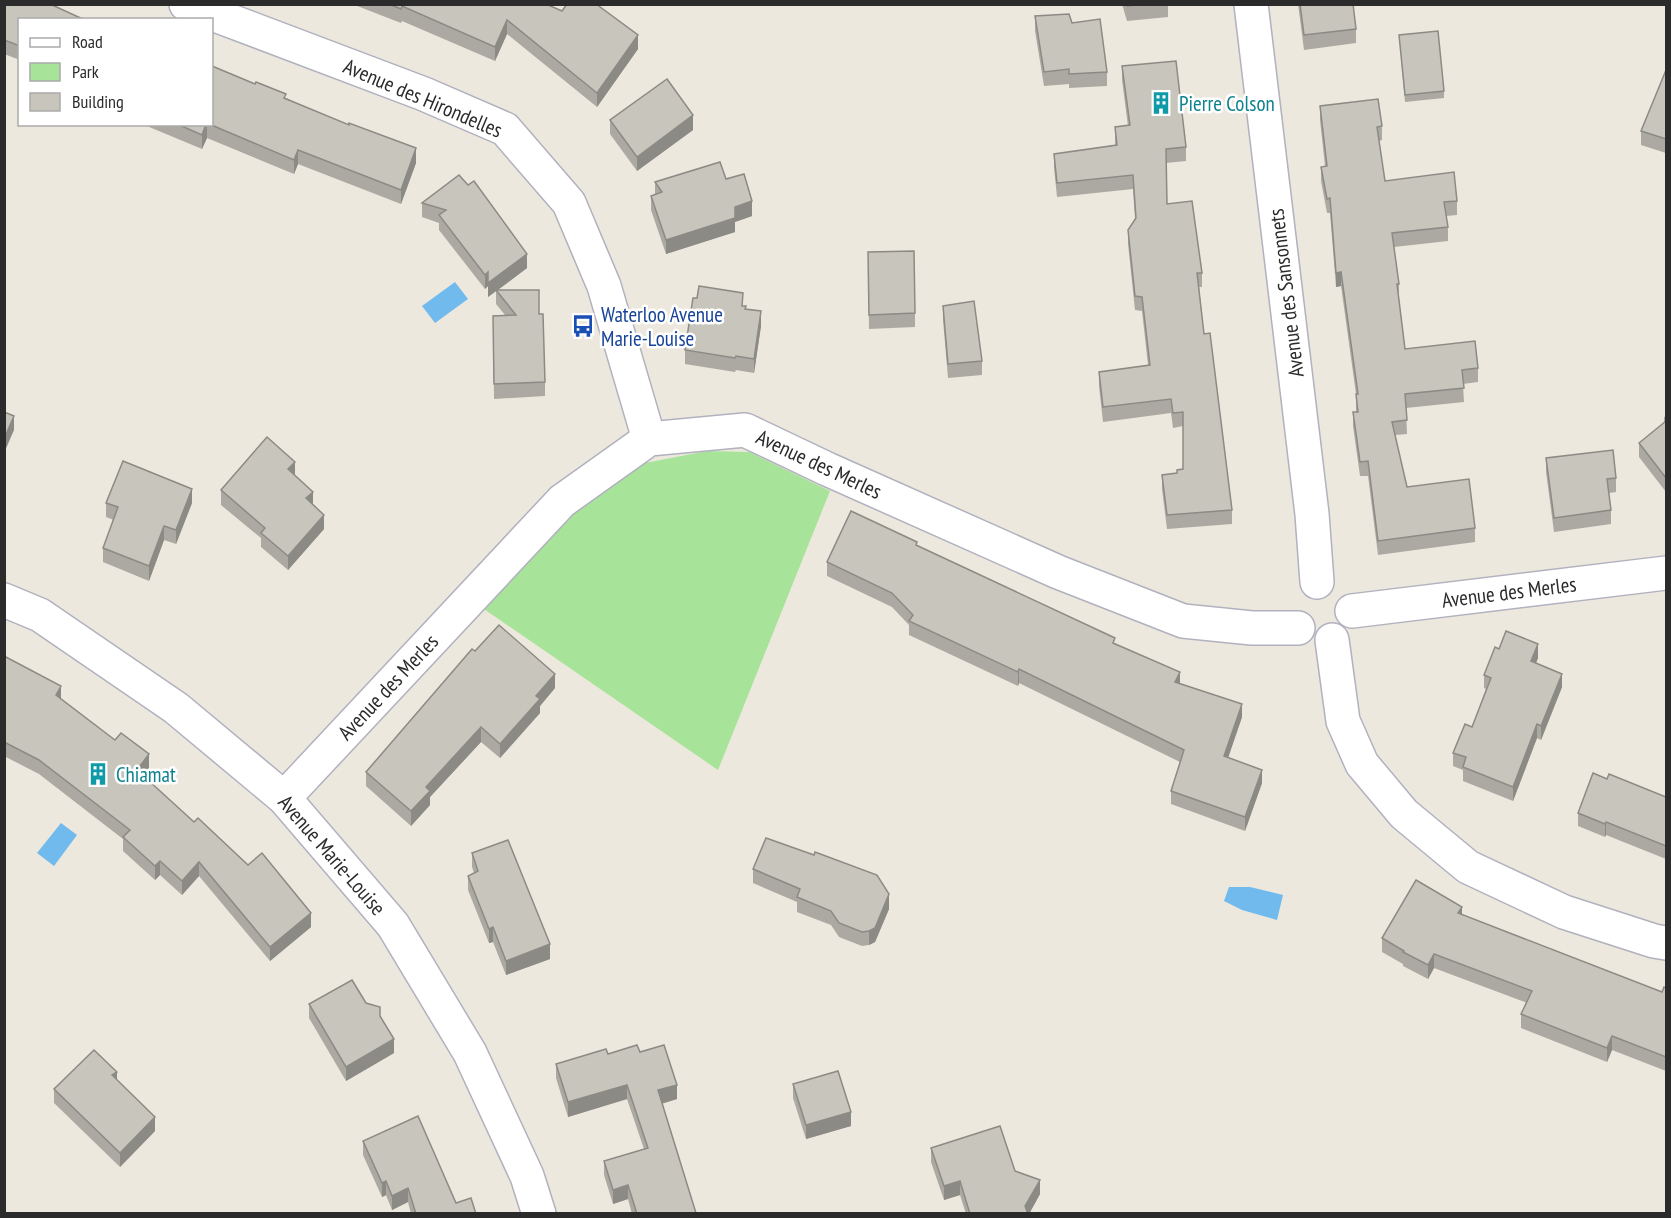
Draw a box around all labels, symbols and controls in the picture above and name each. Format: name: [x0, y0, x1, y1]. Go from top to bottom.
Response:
legend: [18, 18, 213, 126]
text: Road: [72, 30, 103, 53]
street label: Avenue des Hirondelles: [339, 52, 507, 144]
text: Park: [72, 60, 99, 83]
text: Building: [72, 90, 124, 113]
building icon: Pierre Colson: [1148, 90, 1174, 116]
place label: Pierre Colson: [1179, 90, 1275, 117]
street label: Avenue des Sansonnets: [1262, 207, 1310, 379]
place label: Waterloo Avenue Marie-Louise: [601, 301, 723, 352]
bus stop icon: Waterloo Avenue Marie-Louise: [570, 313, 596, 339]
street label: Avenue des Merles: [752, 423, 886, 505]
street label: Avenue des Merles: [1440, 570, 1578, 614]
street label: Avenue des Merles: [332, 628, 444, 746]
building icon: Chiamat: [85, 761, 111, 787]
place label: Chiamat: [116, 761, 176, 788]
street label: Avenue Marie-Louise: [272, 789, 392, 921]

